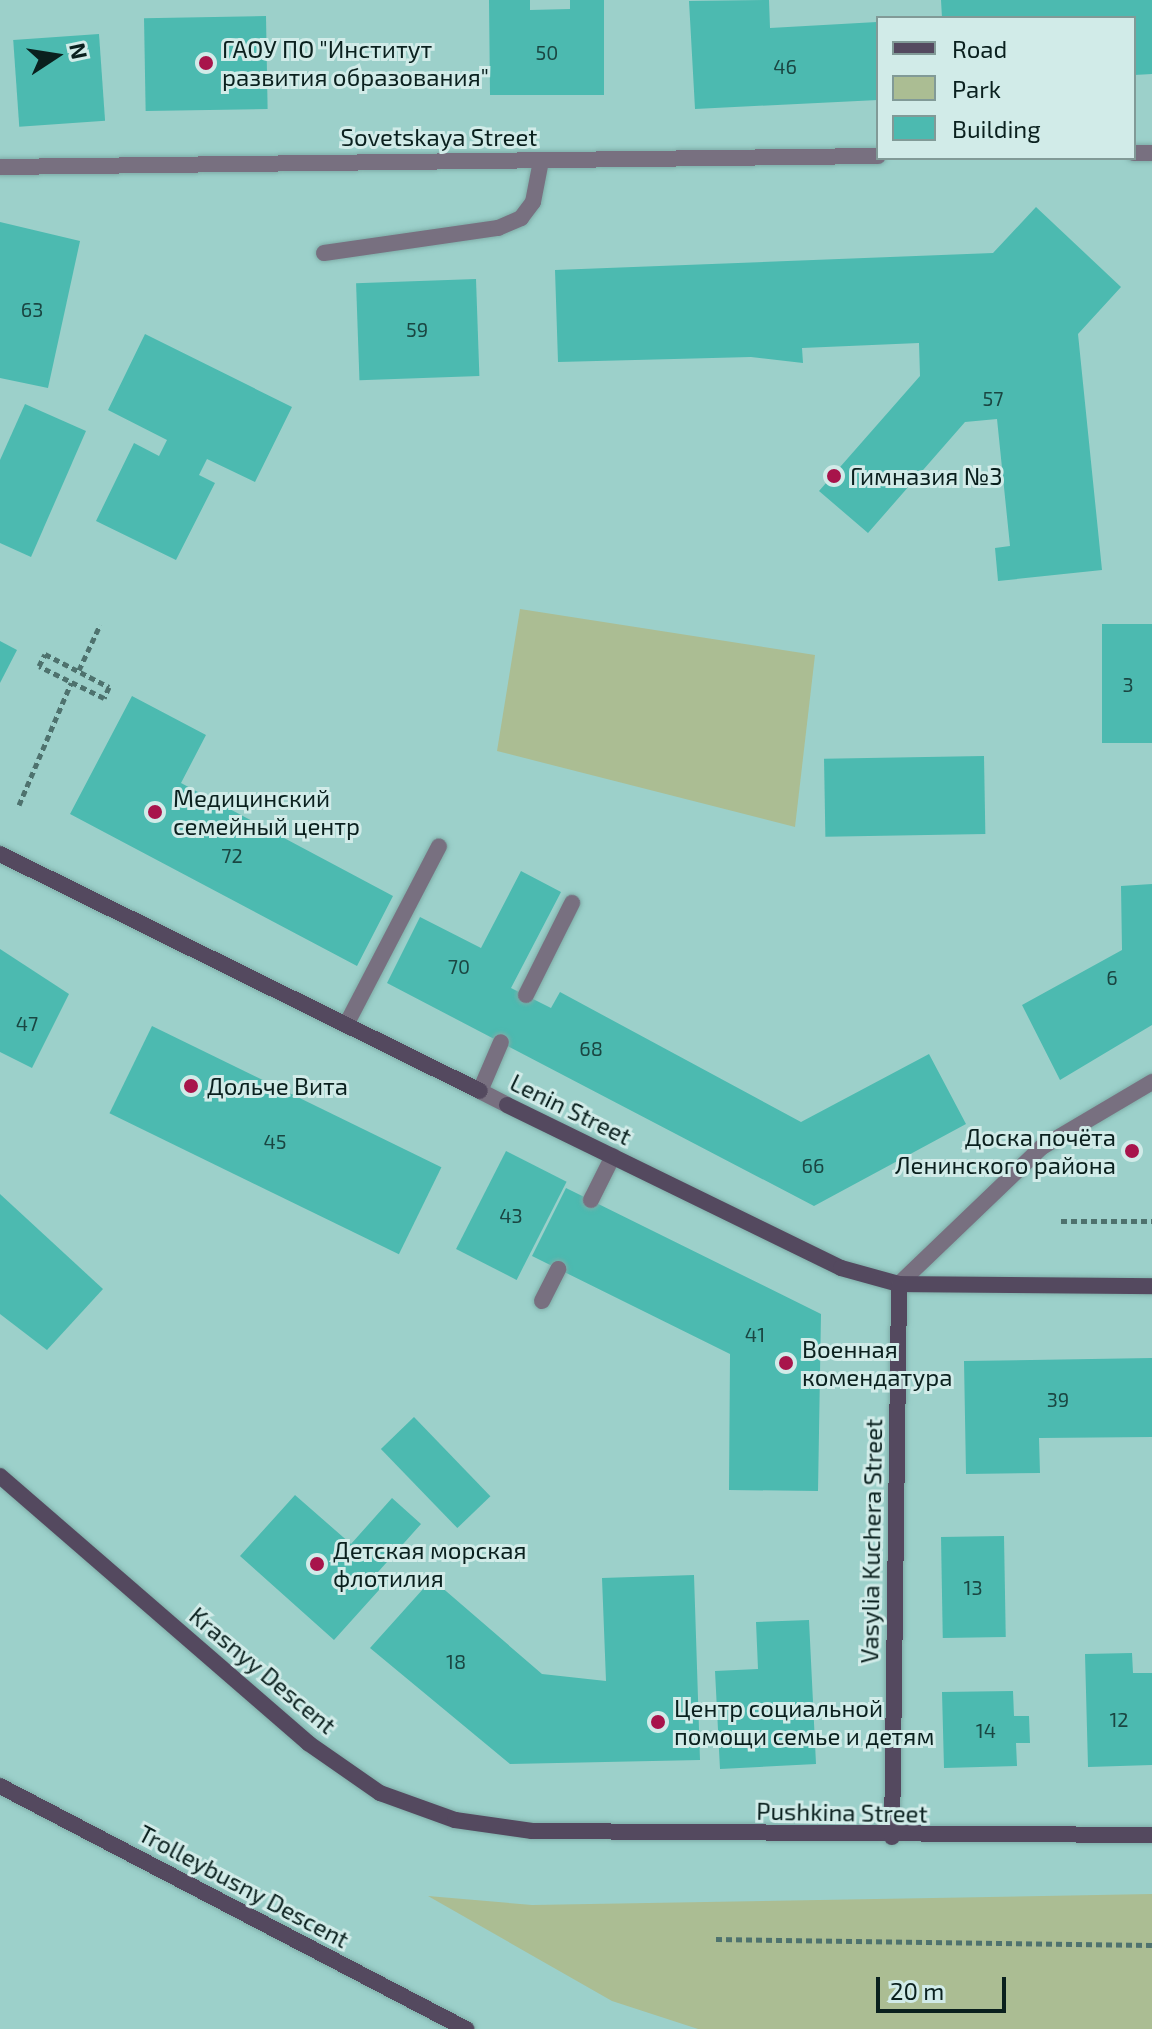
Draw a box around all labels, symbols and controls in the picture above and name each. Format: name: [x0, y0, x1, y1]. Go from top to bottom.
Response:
north arrow: [16, 16, 96, 96]
legend: [876, 16, 1136, 160]
text: Road: [952, 34, 1007, 63]
place label: ГАОУ ПО "Институт развития образования": [222, 35, 489, 91]
house number: 50: [536, 40, 558, 64]
text: N: [65, 41, 94, 61]
marker: ГАОУ ПО "Институт развития образования": [197, 54, 215, 72]
house number: 46: [773, 54, 797, 78]
text: Park: [952, 74, 1001, 103]
text: Building: [952, 114, 1041, 143]
street label: Sovetskaya Street: [341, 123, 537, 151]
house number: 63: [21, 297, 43, 321]
house number: 59: [406, 317, 428, 341]
house number: 57: [983, 386, 1003, 410]
place label: Гимназия №3: [850, 462, 1003, 490]
marker: Гимназия №3: [825, 467, 843, 485]
house number: 3: [1122, 672, 1134, 696]
place label: Медицинский семейный центр: [173, 784, 360, 840]
marker: Медицинский семейный центр: [144, 801, 166, 823]
house number: 72: [221, 843, 243, 867]
house number: 70: [448, 954, 470, 978]
house number: 6: [1106, 965, 1118, 989]
house number: 47: [16, 1011, 38, 1035]
house number: 68: [579, 1036, 603, 1060]
street label: Lenin Street: [506, 1067, 636, 1151]
place label: Дольче Вита: [207, 1072, 348, 1100]
marker: Дольче Вита: [182, 1077, 200, 1095]
place label: Доска почёта Ленинского района: [895, 1123, 1116, 1179]
house number: 45: [263, 1129, 287, 1153]
marker: Доска почёта Ленинского района: [1123, 1142, 1141, 1160]
house number: 66: [802, 1153, 824, 1177]
house number: 43: [499, 1203, 523, 1227]
house number: 41: [745, 1322, 765, 1346]
place label: Военная комендатура: [802, 1335, 952, 1391]
marker: Военная комендатура: [777, 1354, 795, 1372]
house number: 39: [1047, 1387, 1069, 1411]
street label: Vasylia Kuchera Street: [854, 1418, 888, 1664]
place label: Детская морская флотилия: [333, 1536, 527, 1592]
marker: Детская морская флотилия: [308, 1555, 326, 1573]
house number: 13: [963, 1575, 983, 1599]
street label: Krasnyy Descent: [184, 1600, 342, 1740]
house number: 18: [446, 1649, 466, 1673]
place label: Центр социальной помощи семье и детям: [674, 1694, 934, 1750]
house number: 12: [1109, 1707, 1129, 1731]
marker: Центр социальной помощи семье и детям: [649, 1713, 667, 1731]
house number: 14: [976, 1718, 996, 1742]
street label: Pushkina Street: [756, 1796, 928, 1828]
street label: Trolleybusny Descent: [134, 1818, 354, 1954]
scale bar: [880, 1961, 1010, 2011]
text: 20 m: [890, 1976, 944, 2005]

